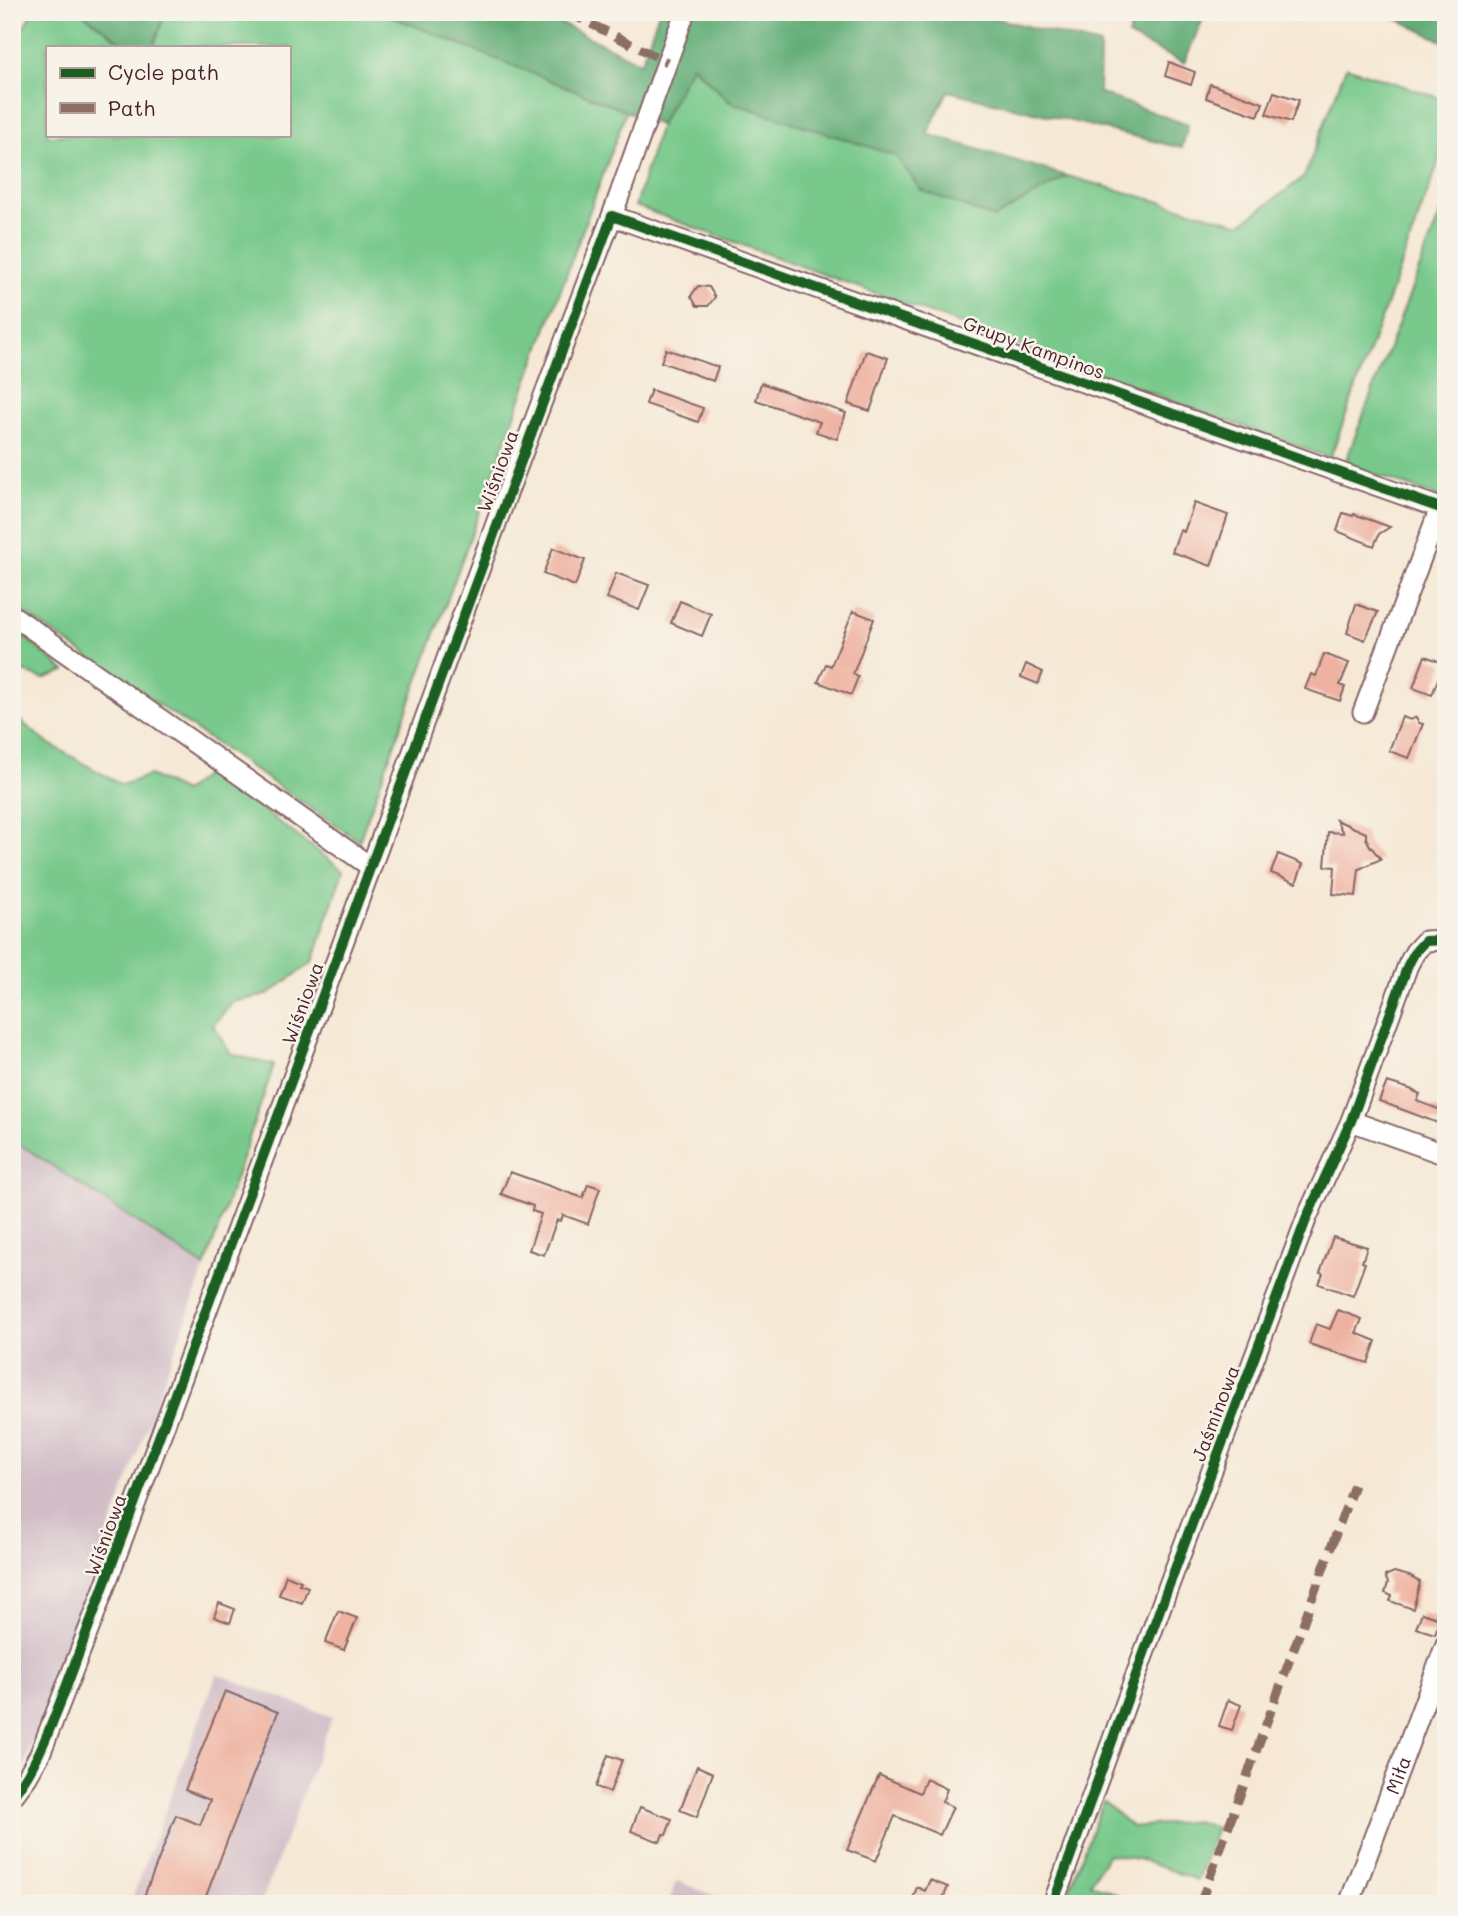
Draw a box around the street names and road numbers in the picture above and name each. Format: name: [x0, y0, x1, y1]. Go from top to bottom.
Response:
street label: Grupy Kampinos: [960, 310, 1108, 384]
street label: Wiśniowa: [471, 426, 523, 516]
street label: Wiśniowa: [276, 958, 328, 1048]
street label: Jaśminowa: [1185, 1361, 1245, 1465]
street label: Wiśniowa: [79, 1490, 131, 1580]
street label: Miła: [1379, 1752, 1416, 1797]

